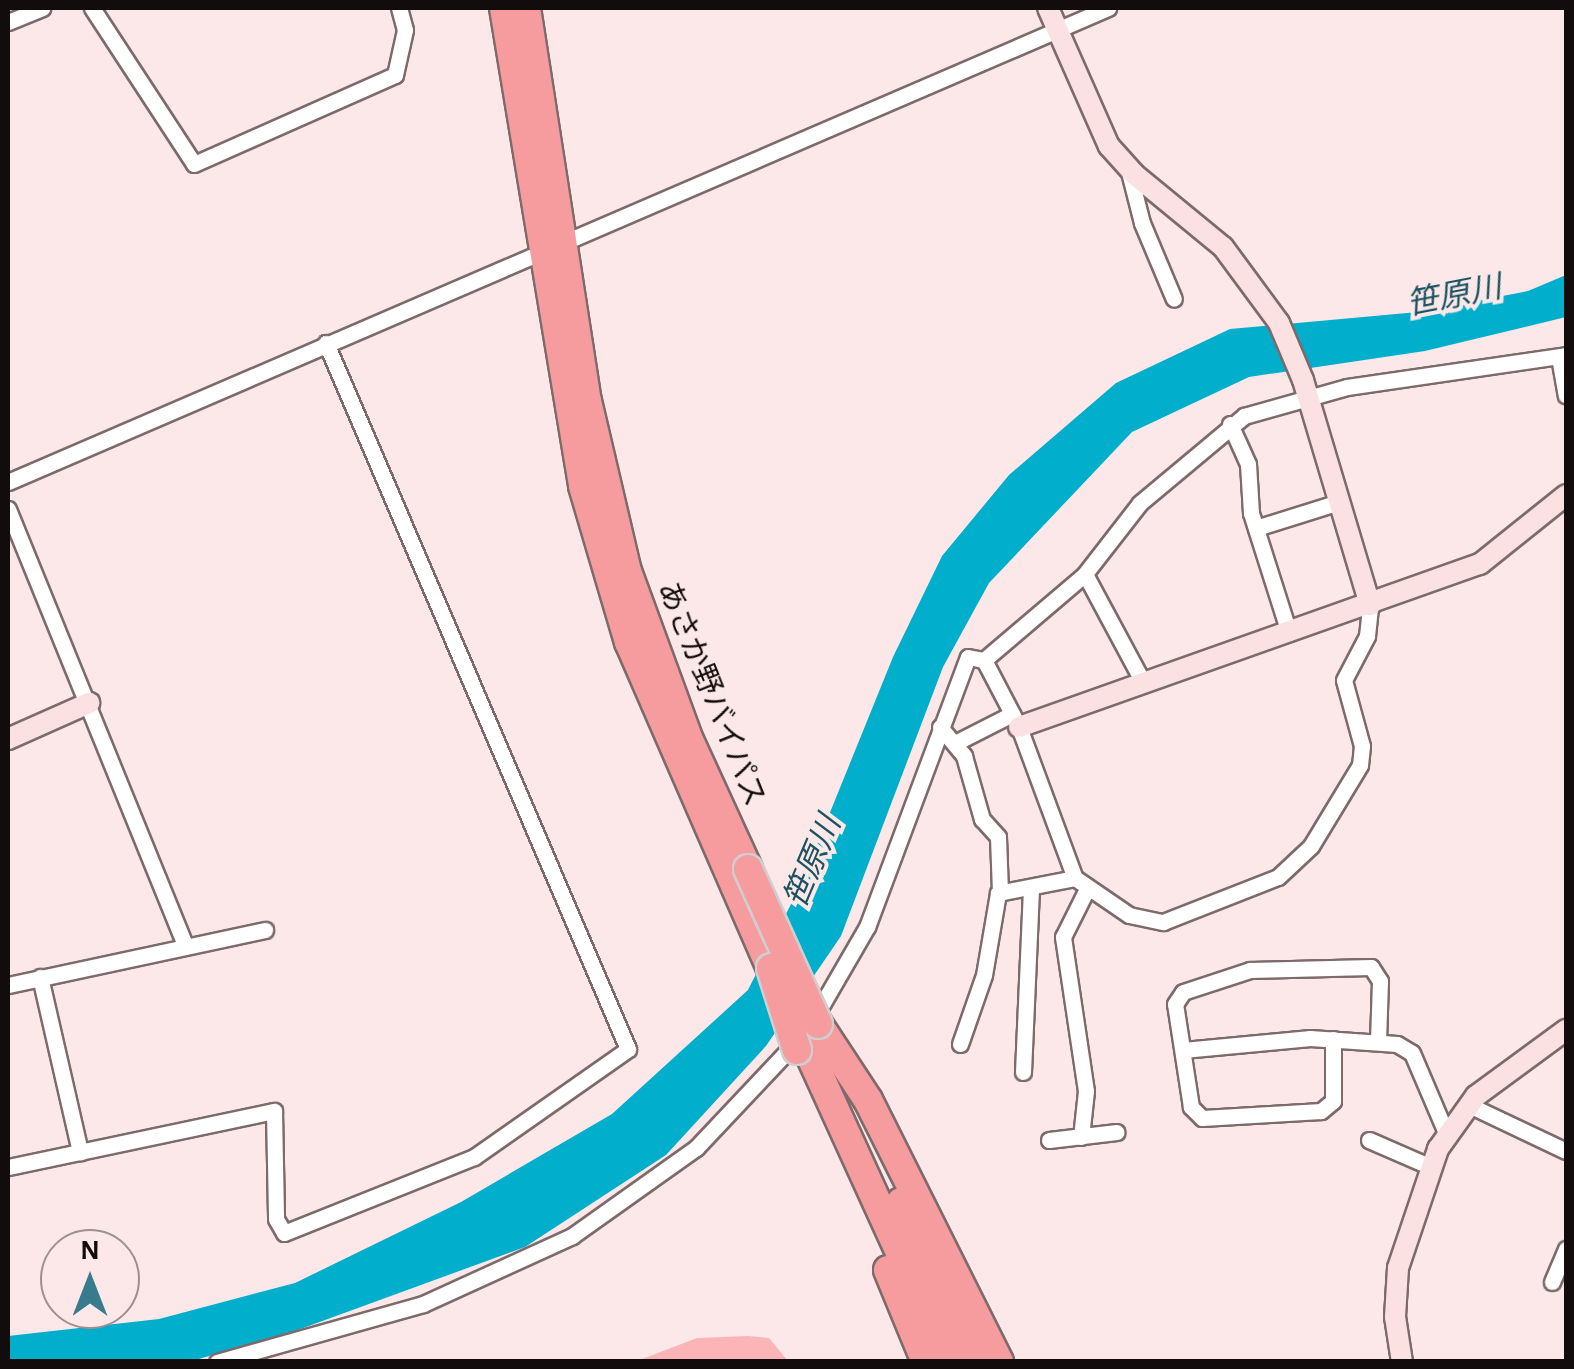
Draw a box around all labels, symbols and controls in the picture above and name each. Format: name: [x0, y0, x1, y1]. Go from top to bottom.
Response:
water label: 笹原川: [1403, 268, 1505, 324]
street label: あさか野バイパス: [649, 576, 773, 812]
water label: 笹原川: [777, 810, 849, 914]
north arrow: [40, 1229, 140, 1329]
text: N: [80, 1237, 100, 1265]

